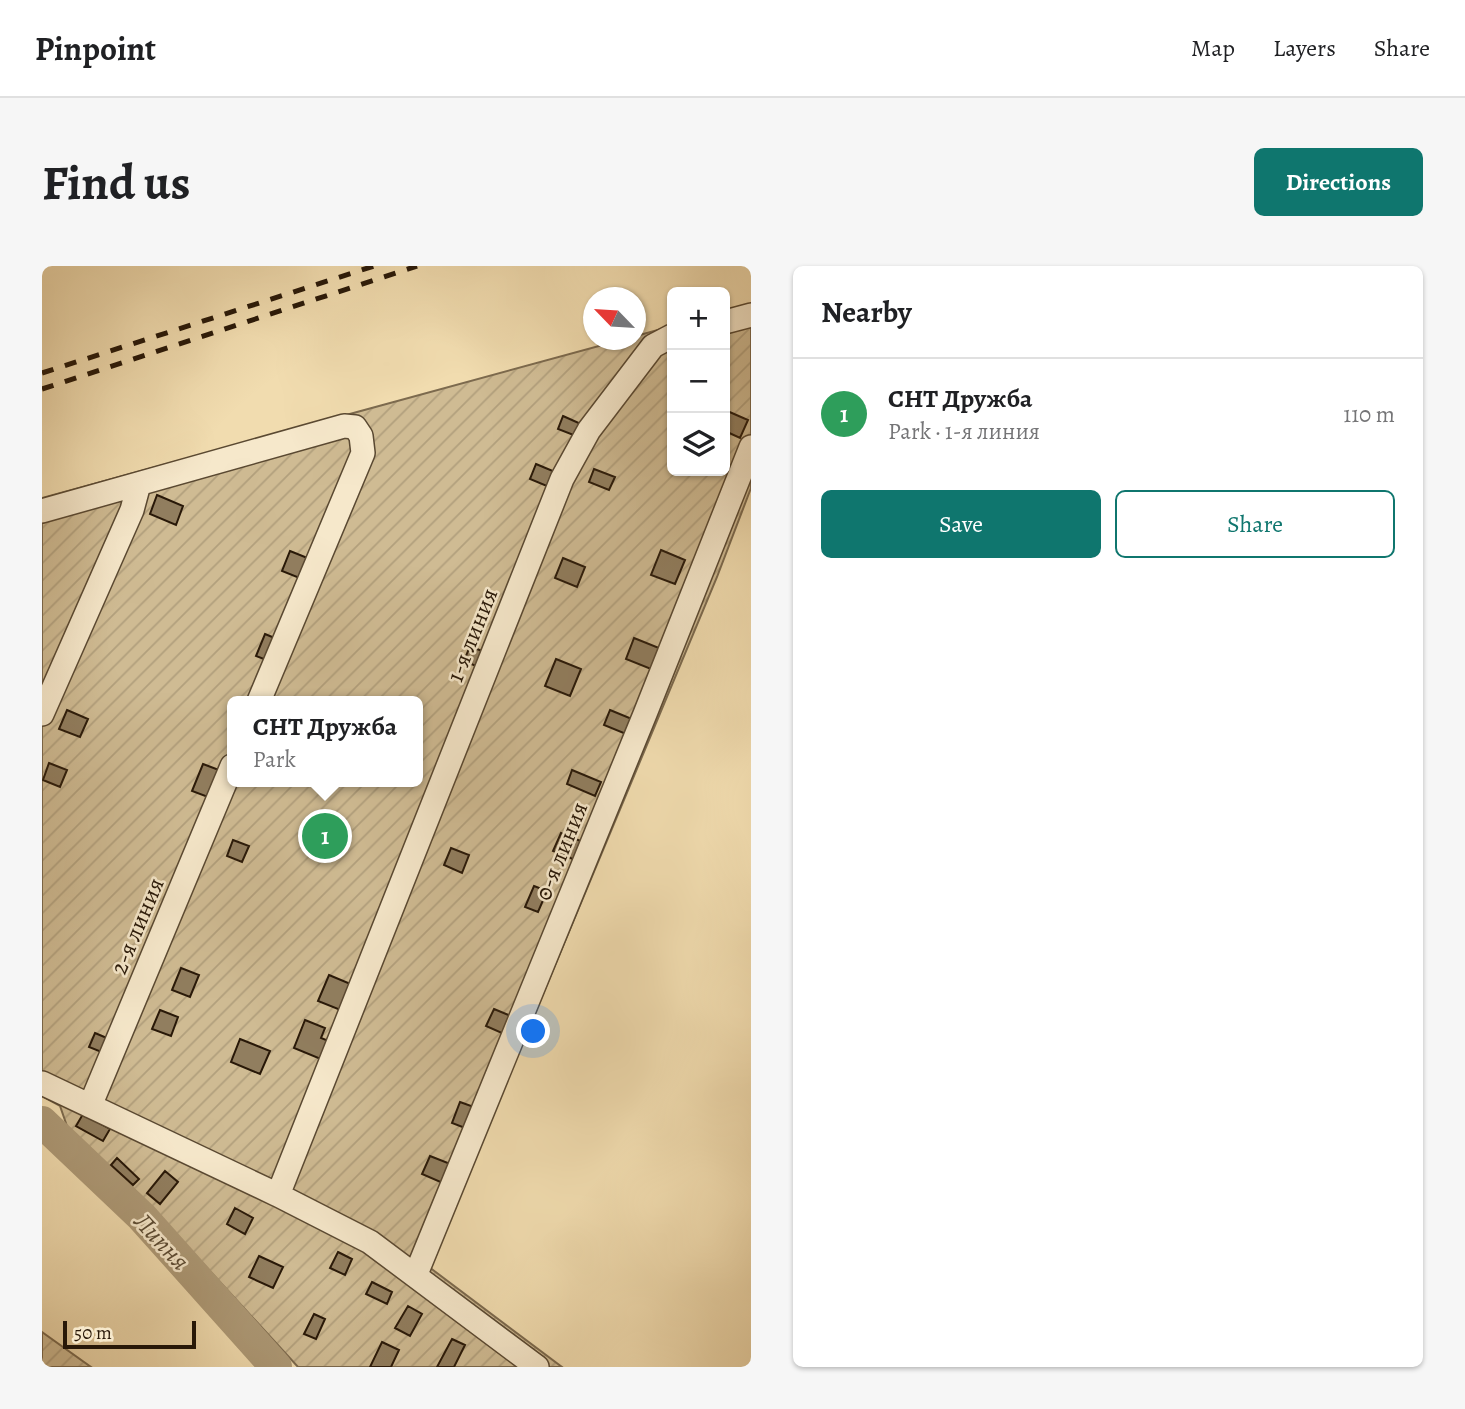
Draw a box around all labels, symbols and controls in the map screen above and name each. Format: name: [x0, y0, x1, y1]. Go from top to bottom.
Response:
text: Pinpoint: [35, 26, 156, 71]
text: Map: [1191, 32, 1235, 64]
text: Layers: [1273, 32, 1336, 64]
text: Share: [1374, 32, 1430, 64]
button: Directions: [1254, 148, 1423, 216]
text: Find us: [42, 149, 190, 216]
north arrow: [583, 287, 646, 350]
map controls: [667, 287, 730, 476]
button: +: [667, 287, 730, 350]
text: Nearby: [821, 292, 912, 332]
button: −: [667, 350, 730, 413]
text: СНТ Дружба: [888, 381, 1032, 416]
text: 1: [840, 399, 848, 430]
text: 110 m: [1343, 399, 1395, 430]
button: layers: [667, 413, 730, 476]
text: Park · 1-я линия: [888, 416, 1040, 447]
button: Save: [821, 490, 1101, 558]
button: Share: [1115, 490, 1395, 558]
street label: 1-я линия: [439, 583, 505, 687]
popup: [227, 696, 423, 787]
text: СНТ Дружба: [253, 709, 397, 744]
text: Park: [253, 744, 296, 775]
street label: 0-я линия: [527, 797, 595, 905]
pin: 1: [302, 810, 348, 862]
street label: 2-я линия: [102, 873, 172, 979]
your location: [516, 1014, 550, 1048]
water label: Липня: [125, 1204, 198, 1278]
scale bar: [63, 1318, 196, 1350]
text: 50 m: [74, 1320, 112, 1346]

